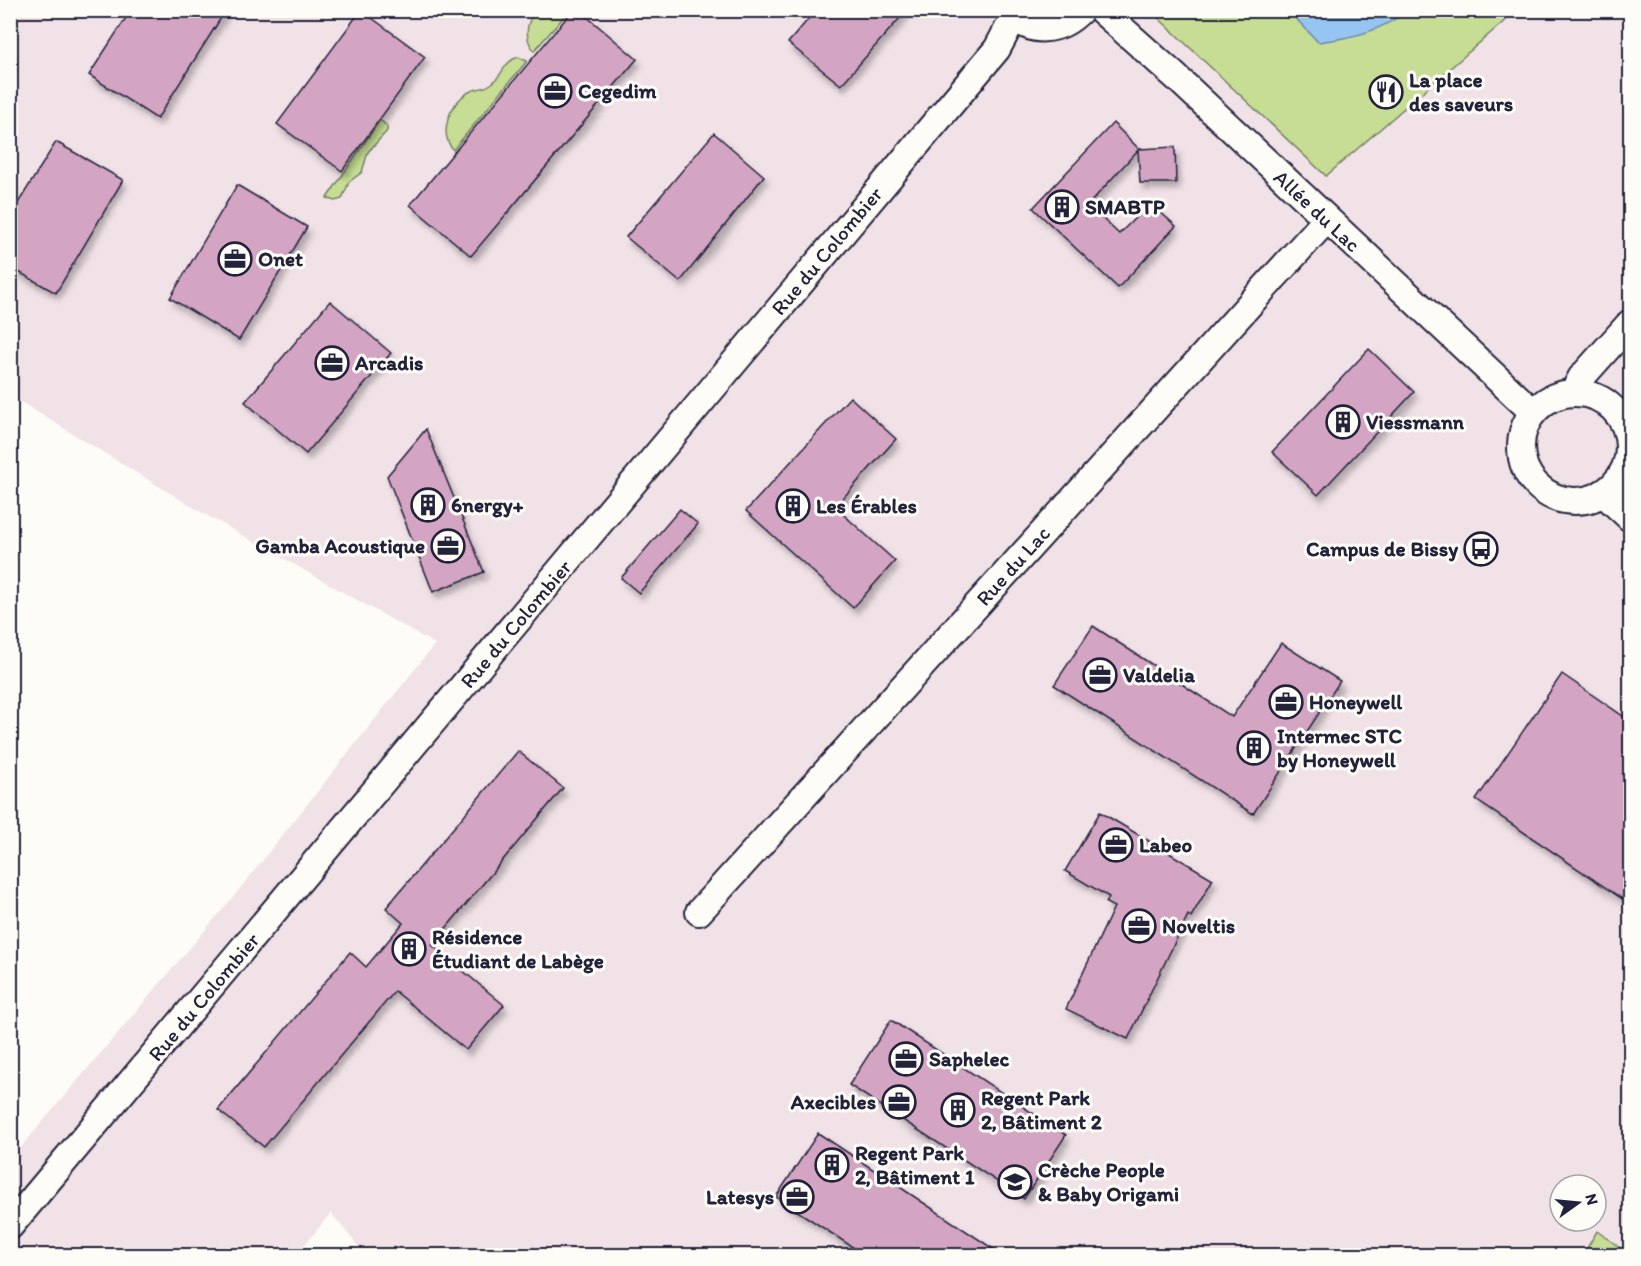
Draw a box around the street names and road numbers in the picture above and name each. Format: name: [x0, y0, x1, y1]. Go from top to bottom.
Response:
street label: Allée du Lac: [1269, 164, 1366, 257]
street label: Rue du Colombier: [766, 181, 888, 320]
street label: Rue du Lac: [971, 521, 1055, 610]
street label: Rue du Colombier: [455, 554, 577, 693]
street label: Rue du Colombier: [143, 927, 265, 1066]

